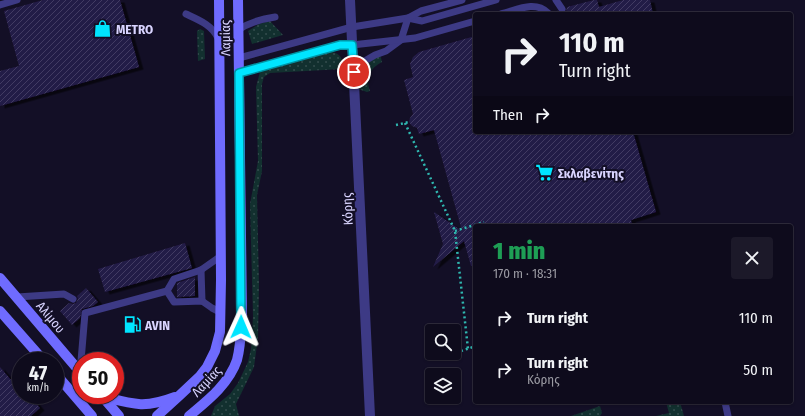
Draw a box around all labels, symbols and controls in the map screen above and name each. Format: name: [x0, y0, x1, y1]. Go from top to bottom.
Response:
shop icon: METRO: [93, 19, 113, 39]
street label: Λαμίας: [218, 19, 233, 56]
place label: METRO: [116, 22, 153, 37]
text: 110 m: [559, 26, 625, 59]
icon: right: [493, 28, 545, 80]
pin: [337, 55, 371, 89]
text: Turn right: [559, 60, 631, 82]
icon: arrive: [343, 61, 365, 83]
icon: right: [531, 104, 553, 126]
text: Then: [493, 106, 523, 124]
supermarket icon: Σκλαβενίτης: [535, 163, 555, 183]
place label: Σκλαβενίτης: [558, 166, 624, 181]
street label: Κόρης: [339, 192, 356, 226]
text: 1 min: [493, 237, 545, 265]
button: close: [731, 237, 773, 279]
text: 170 m · 18:31: [493, 266, 557, 281]
street label: Αλίμου: [33, 299, 68, 336]
position arrow: [220, 306, 262, 348]
icon: right: [493, 307, 515, 329]
text: Turn right: [527, 309, 588, 327]
text: 110 m: [739, 309, 773, 327]
fuel station icon: AVIN: [122, 315, 142, 335]
place label: AVIN: [144, 318, 170, 333]
map controls: [425, 324, 461, 404]
button: search: [425, 324, 461, 360]
speed limit sign: 50: [72, 352, 124, 404]
text: Turn right: [527, 354, 588, 372]
icon: right: [493, 359, 515, 381]
text: 47: [29, 361, 47, 385]
text: 50 m: [743, 361, 773, 379]
street label: Λαμίας: [189, 363, 225, 400]
button: layers: [425, 368, 461, 404]
text: Κόρης: [527, 372, 560, 387]
text: km/h: [27, 382, 49, 394]

